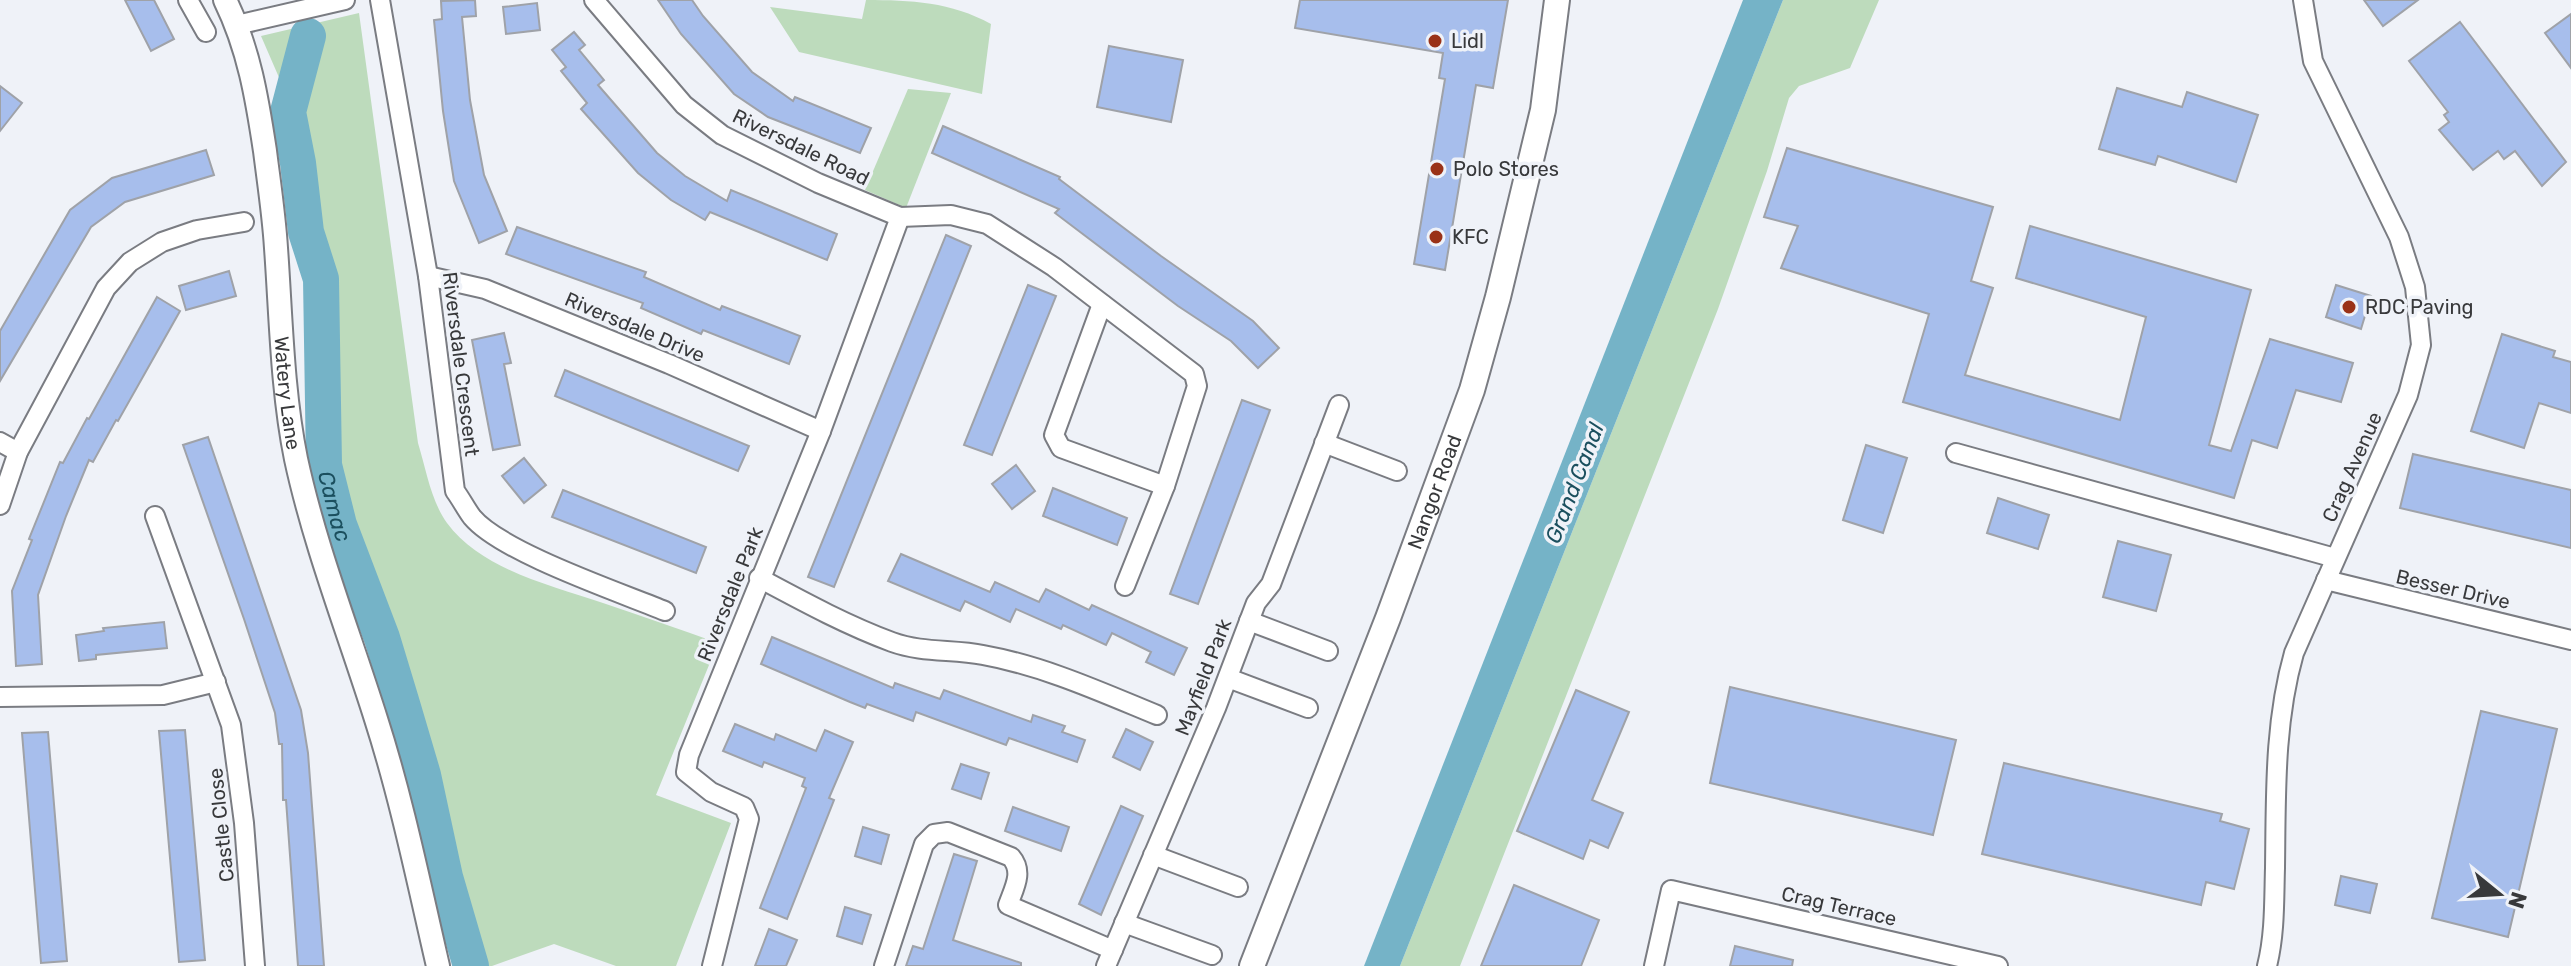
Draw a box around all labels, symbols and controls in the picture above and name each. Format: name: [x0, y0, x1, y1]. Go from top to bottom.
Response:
place label: Lidl: [1451, 29, 1484, 53]
marker: Lidl: [1426, 32, 1444, 50]
street label: Riversdale Road: [729, 104, 873, 190]
place label: Polo Stores: [1453, 157, 1559, 181]
marker: Polo Stores: [1428, 160, 1446, 178]
place label: KFC: [1452, 225, 1489, 249]
marker: KFC: [1427, 228, 1445, 246]
street label: Riversdale Crescent: [438, 270, 484, 458]
street label: Riversdale Drive: [561, 287, 709, 367]
place label: RDC Paving: [2365, 295, 2474, 319]
marker: RDC Paving: [2340, 298, 2358, 316]
street label: Watery Lane: [269, 335, 306, 452]
street label: Crag Avenue: [2317, 408, 2387, 526]
water label: Grand Canal: [1539, 418, 1610, 547]
street label: Nangor Road: [1402, 431, 1466, 552]
water label: Camac: [312, 468, 357, 546]
street label: Riversdale Park: [692, 523, 768, 665]
street label: Besser Drive: [2394, 564, 2512, 614]
street label: Mayfield Park: [1170, 615, 1237, 739]
street label: Castle Close: [203, 767, 239, 883]
north arrow: [2459, 854, 2539, 934]
street label: Crag Terrace: [1779, 881, 1899, 931]
text: N: [2502, 888, 2533, 912]

